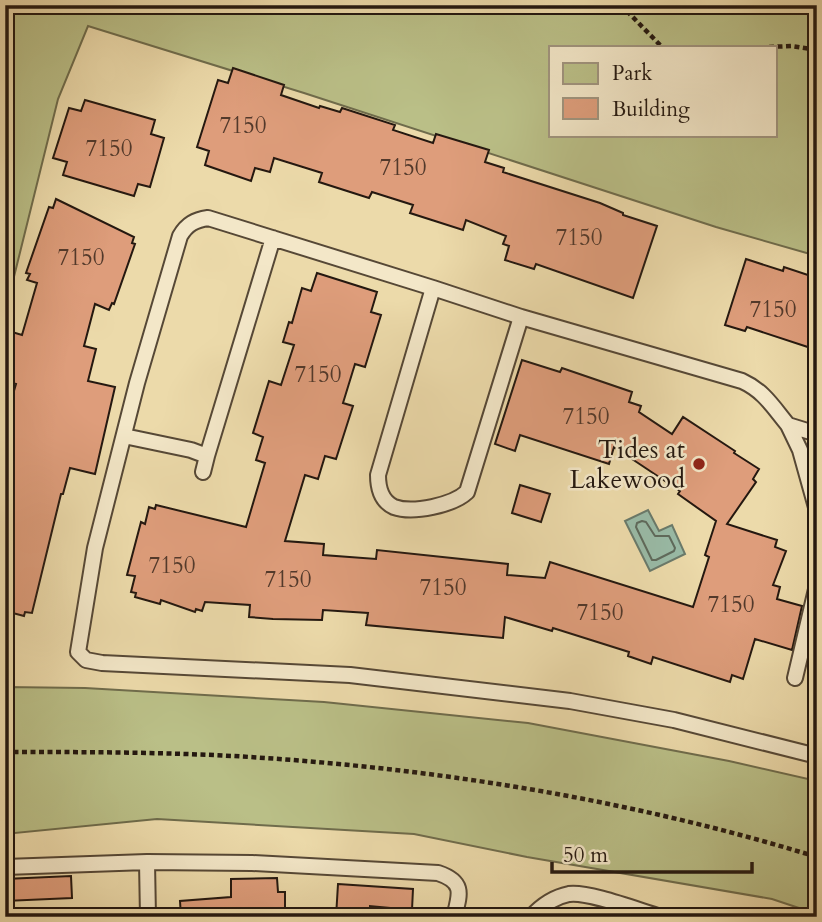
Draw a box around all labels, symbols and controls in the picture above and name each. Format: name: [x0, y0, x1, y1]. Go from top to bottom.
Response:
legend: [549, 46, 776, 136]
text: Park: [612, 59, 653, 88]
text: Building: [612, 95, 690, 124]
house number: 7150: [219, 110, 267, 141]
house number: 7150: [85, 133, 133, 164]
house number: 7150: [379, 152, 427, 183]
house number: 7150: [555, 222, 603, 253]
house number: 7150: [57, 242, 105, 273]
house number: 7150: [749, 294, 797, 325]
house number: 7150: [294, 359, 342, 390]
house number: 7150: [562, 401, 610, 432]
place label: Tides at Lakewood: [570, 432, 685, 497]
marker: Tides at Lakewood: [691, 456, 707, 472]
house number: 7150: [148, 550, 196, 581]
house number: 7150: [264, 564, 312, 595]
house number: 7150: [419, 572, 467, 603]
house number: 7150: [707, 589, 755, 620]
house number: 7150: [576, 597, 624, 628]
scale bar: [552, 831, 752, 875]
text: 50 m: [563, 841, 608, 870]

